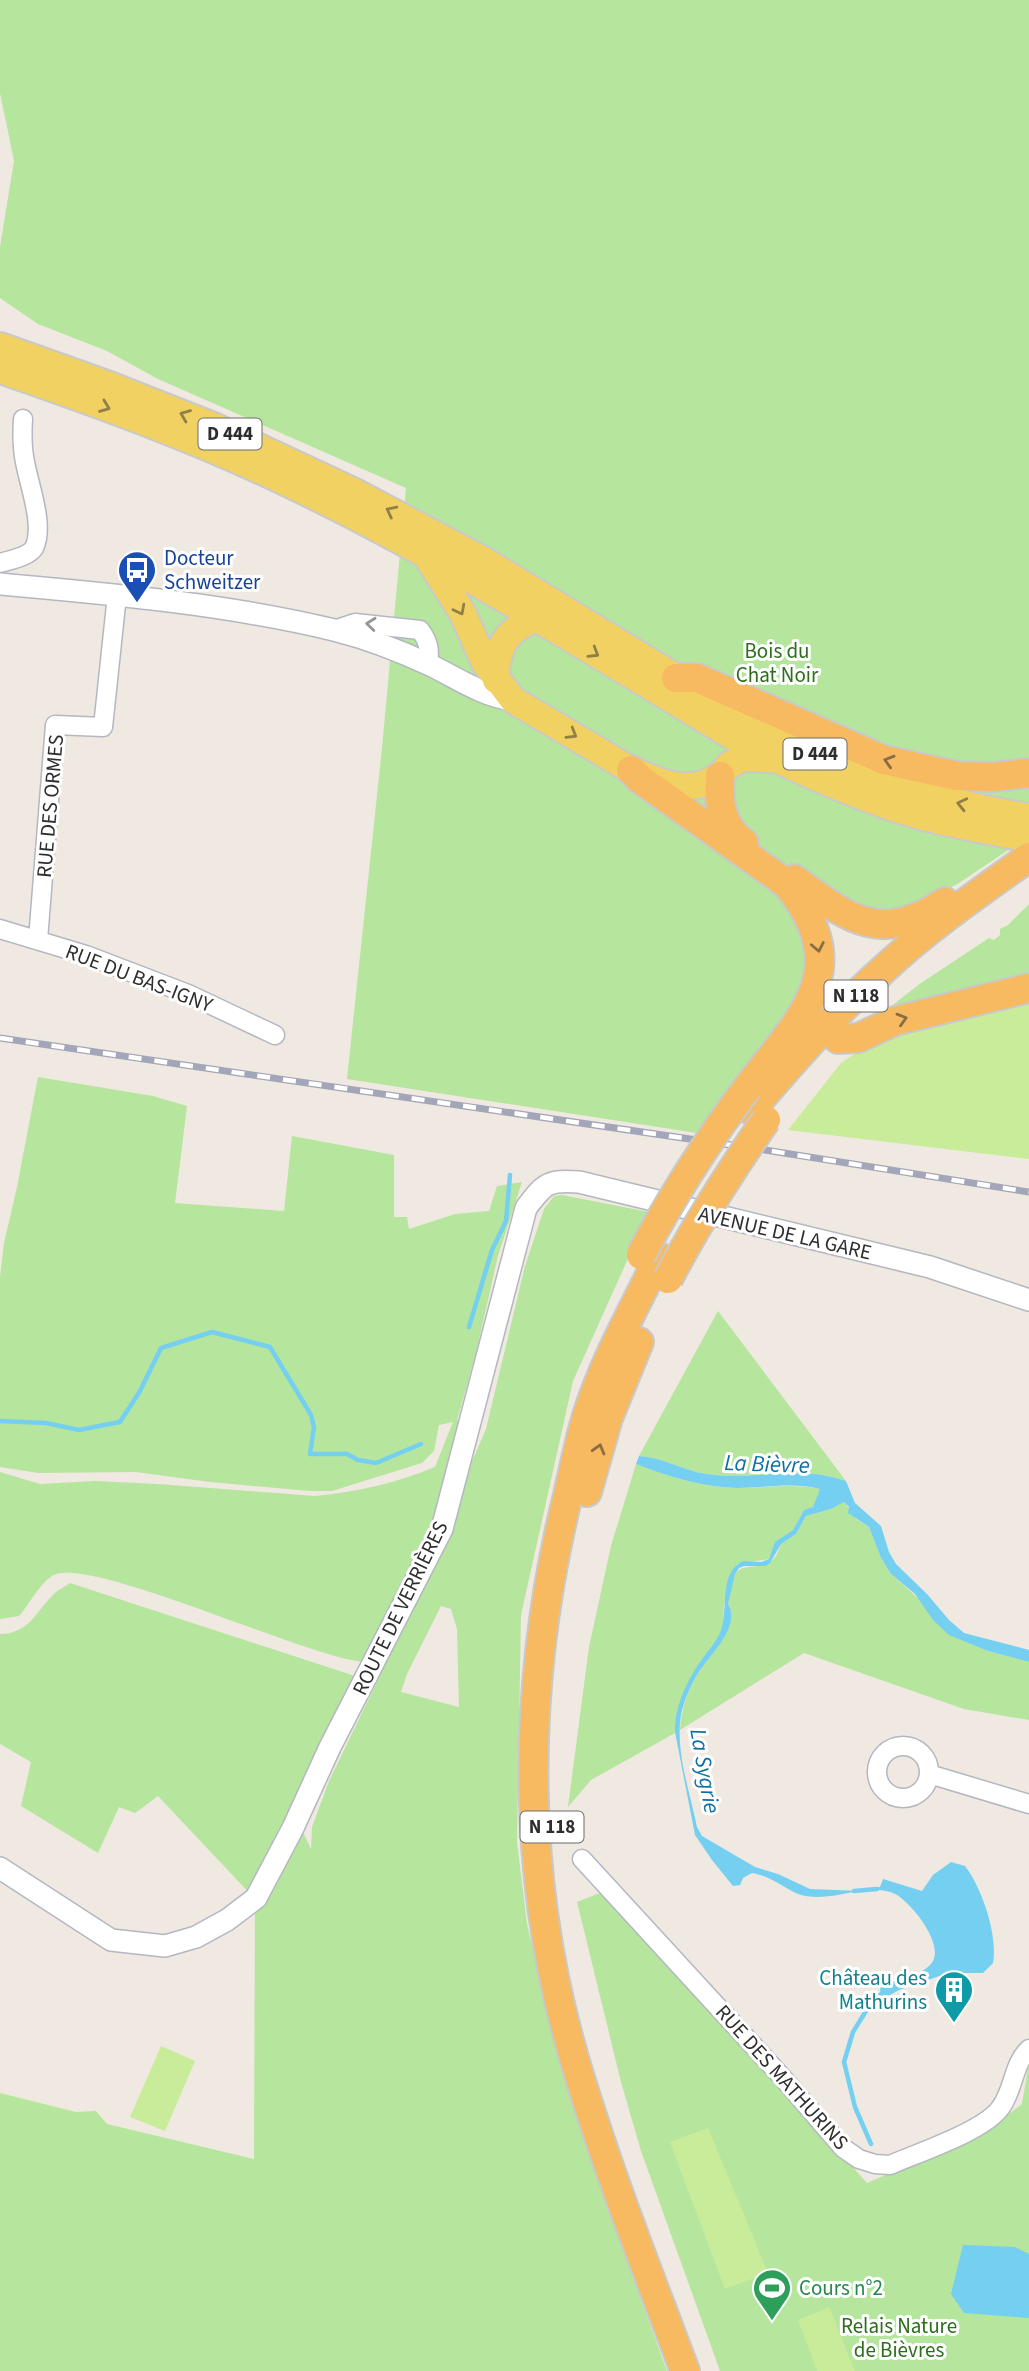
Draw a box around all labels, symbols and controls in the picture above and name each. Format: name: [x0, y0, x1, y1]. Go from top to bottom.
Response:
one-way arrow: [98, 399, 110, 413]
one-way arrow: [179, 409, 191, 423]
road number: D 444: [198, 418, 262, 449]
one-way arrow: [386, 505, 398, 519]
place label: Docteur Schweitzer: [164, 543, 261, 597]
bus stop icon: Docteur Schweitzer: [116, 549, 158, 604]
one-way arrow: [452, 603, 466, 615]
one-way arrow: [365, 617, 376, 632]
park label: Bois du Chat Noir: [736, 636, 819, 690]
one-way arrow: [587, 645, 600, 658]
one-way arrow: [564, 726, 577, 739]
street label: RUE DES ORMES: [29, 733, 71, 879]
road number: D 444: [784, 738, 846, 769]
one-way arrow: [883, 755, 896, 769]
one-way arrow: [956, 798, 968, 812]
street label: RUE DU BAS-IGNY: [61, 936, 218, 1020]
one-way arrow: [809, 941, 824, 953]
road number: N 118: [824, 980, 888, 1012]
one-way arrow: [896, 1013, 908, 1028]
street label: AVENUE DE LA GARE: [696, 1199, 874, 1267]
one-way arrow: [591, 1443, 606, 1455]
water label: La Bièvre: [724, 1446, 810, 1482]
street label: ROUTE DE VERRIÈRES: [345, 1516, 455, 1700]
water label: La Sygrie: [681, 1726, 729, 1816]
road number: N 118: [520, 1812, 584, 1842]
place label: Château des Mathurins: [819, 1963, 927, 2017]
building icon: Château des Mathurins: [933, 1969, 975, 2024]
street label: RUE DES MATHURINS: [708, 1998, 856, 2156]
sports icon: Cours n°2: [751, 2267, 793, 2322]
place label: Cours n°2: [799, 2273, 883, 2303]
park label: Relais Nature de Bièvres: [841, 2311, 957, 2365]

